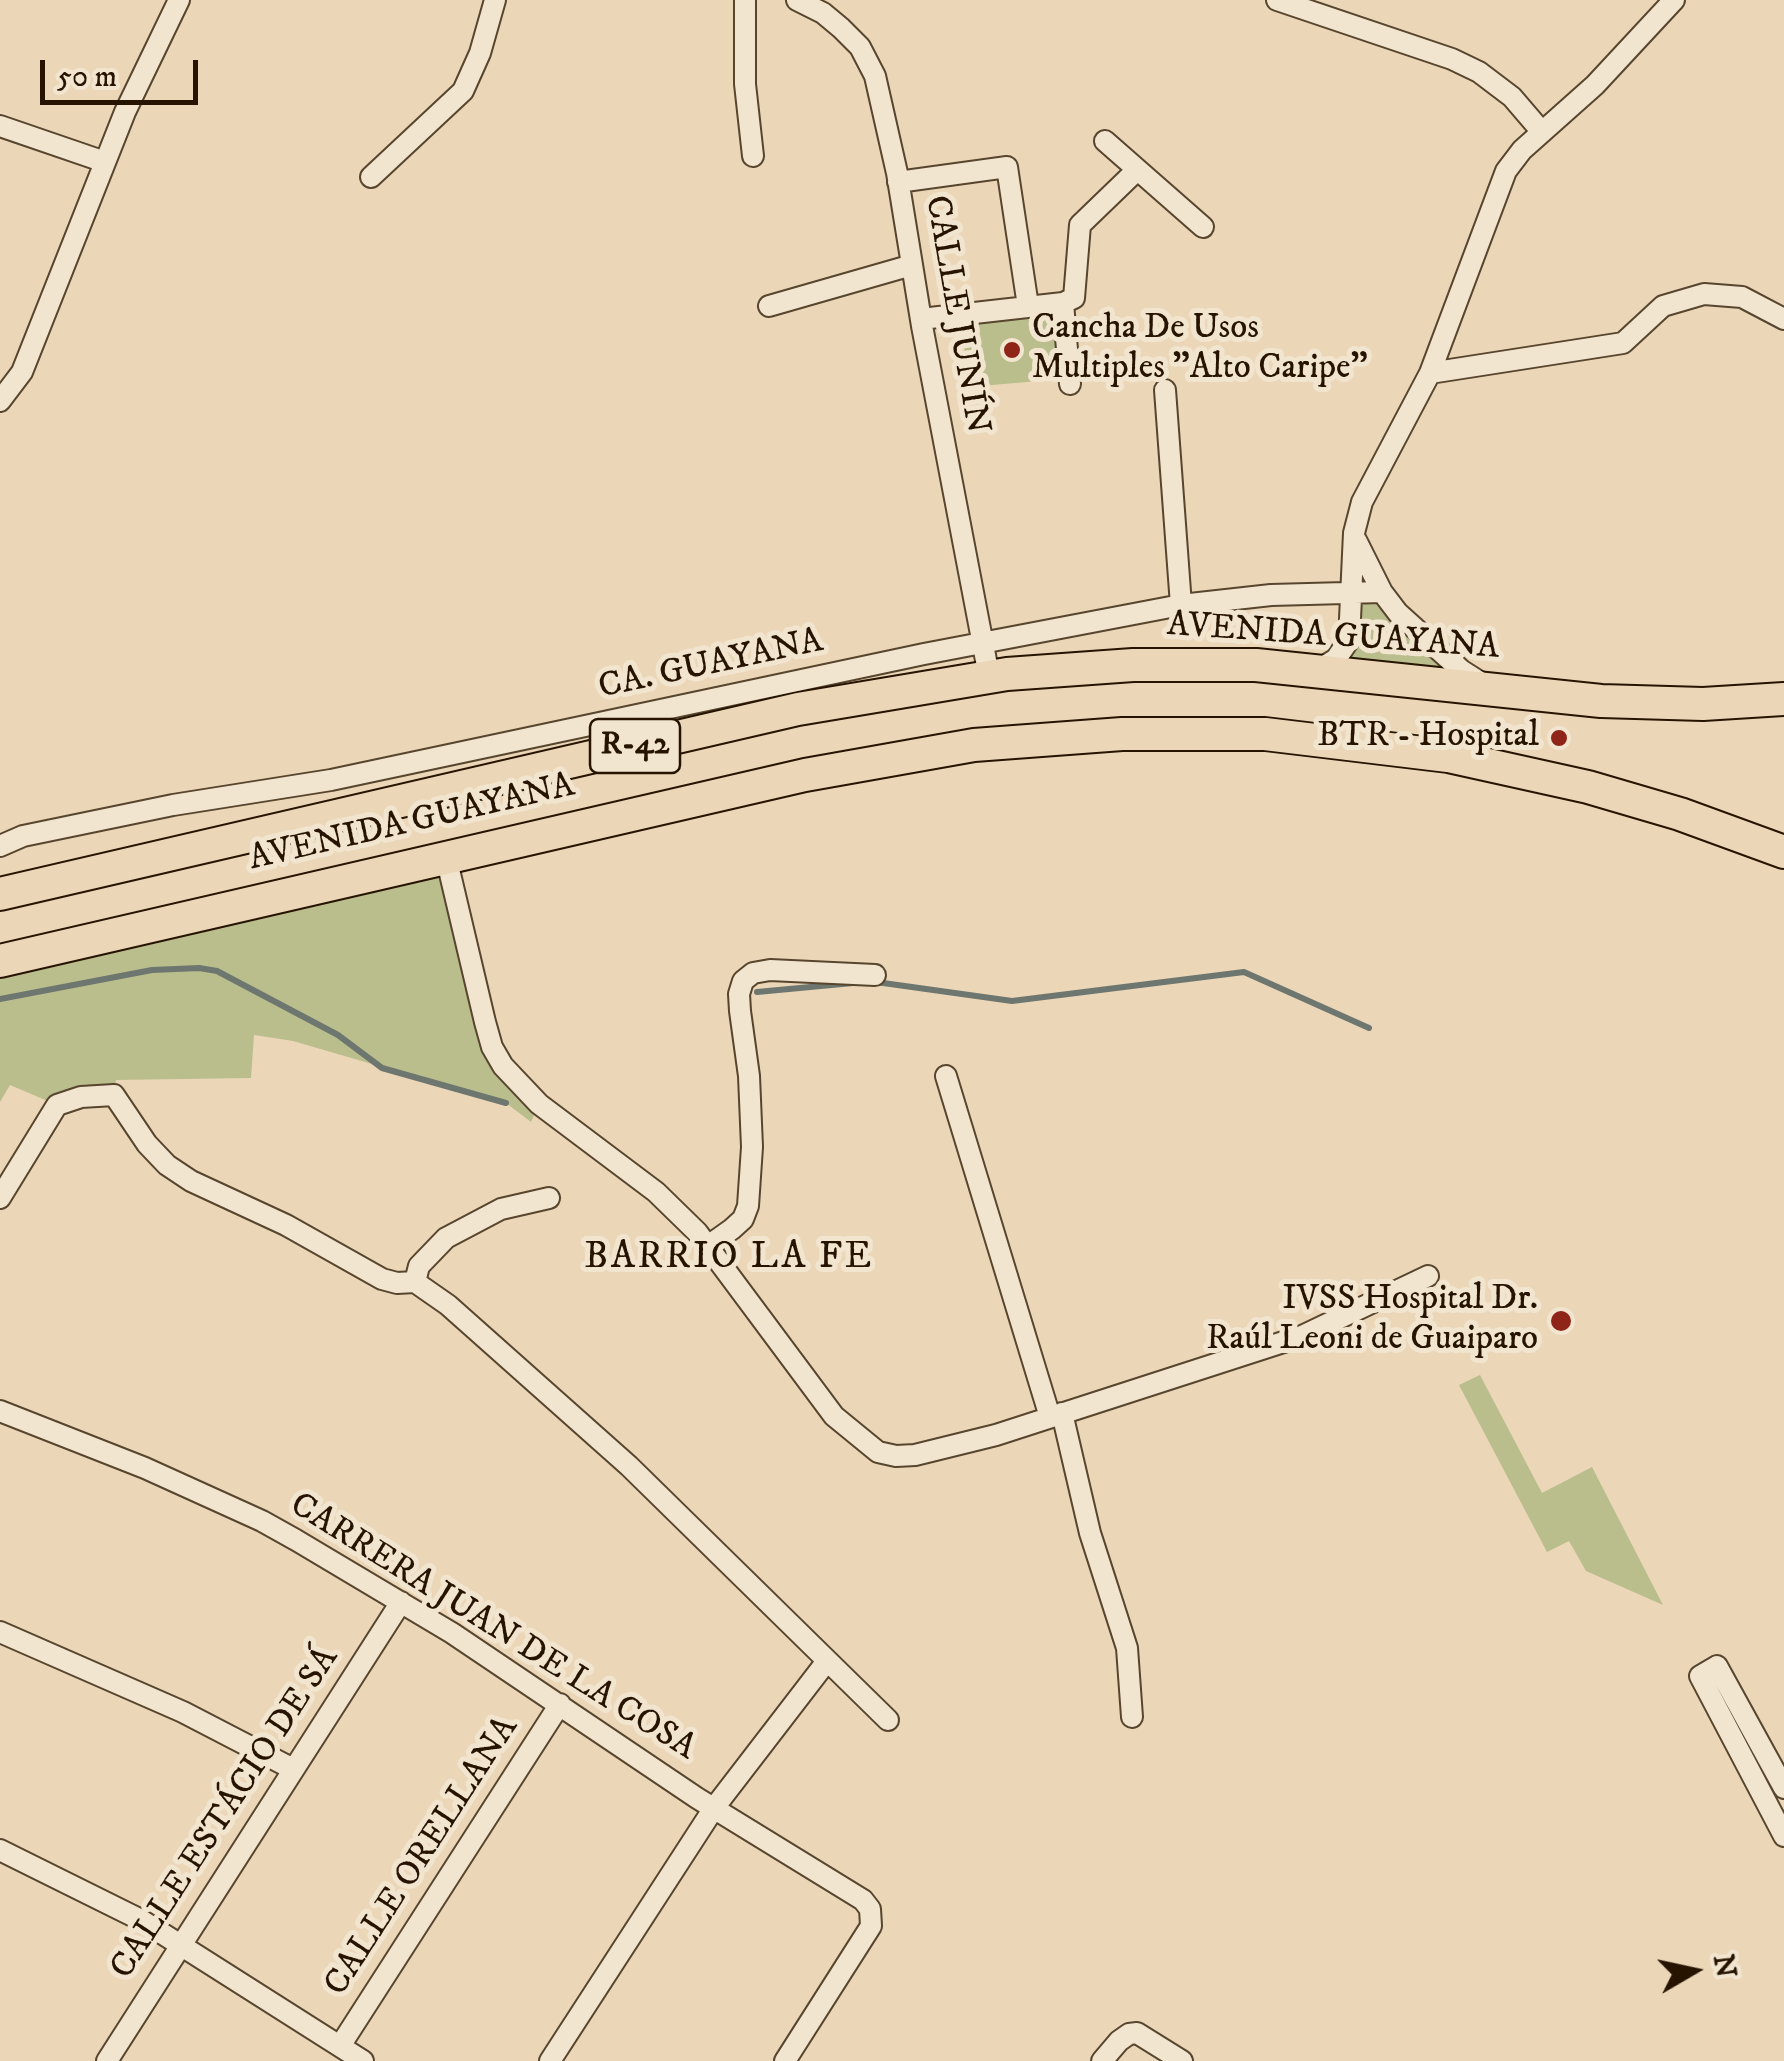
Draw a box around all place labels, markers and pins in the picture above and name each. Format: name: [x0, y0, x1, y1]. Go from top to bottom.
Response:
place label: Cancha De Usos Multiples "Alto Caripe": [1032, 309, 1368, 391]
marker: Cancha De Usos Multiples "Alto Caripe": [1001, 339, 1023, 361]
place label: BTR - Hospital: [1317, 717, 1539, 759]
marker: BTR - Hospital: [1548, 727, 1570, 749]
place label: IVSS Hospital Dr. Raúl Leoni de Guaiparo: [1206, 1280, 1538, 1362]
marker: IVSS Hospital Dr. Raúl Leoni de Guaiparo: [1548, 1308, 1574, 1334]

